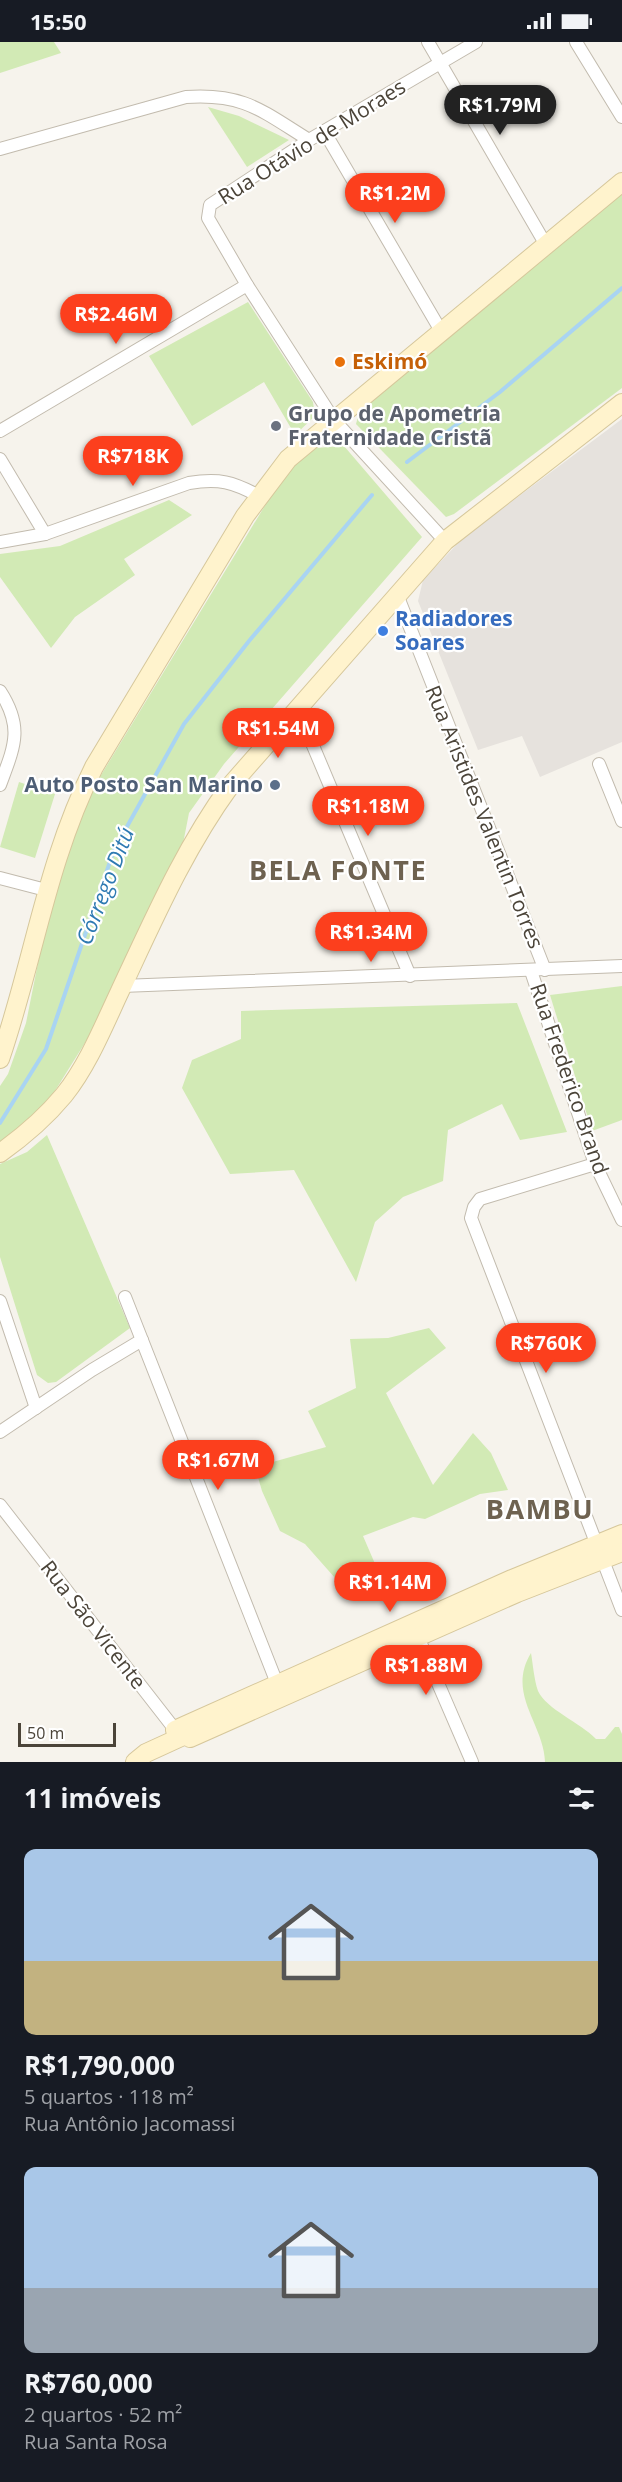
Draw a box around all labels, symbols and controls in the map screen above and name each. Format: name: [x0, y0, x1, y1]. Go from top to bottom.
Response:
text: 15:50: [30, 6, 87, 36]
street label: Rua Otávio de Moraes: [212, 72, 410, 210]
pin: R$1.79M: [445, 85, 555, 136]
text: R$1.79M: [458, 91, 542, 118]
pin: R$1.2M: [346, 173, 444, 224]
text: R$1.2M: [359, 179, 431, 206]
pin: R$2.46M: [61, 294, 171, 345]
text: R$2.46M: [74, 300, 158, 327]
place label: Eskimó: [352, 347, 427, 375]
marker: Eskimó: [333, 355, 347, 369]
place label: Grupo de Apometria Fraternidade Cristã: [288, 399, 501, 451]
marker: Grupo de Apometria Fraternidade Cristã: [269, 419, 283, 433]
pin: R$718K: [84, 436, 182, 487]
text: R$718K: [97, 442, 169, 469]
place label: Radiadores Soares: [395, 604, 513, 656]
marker: Radiadores Soares: [376, 624, 390, 638]
street label: Rua Aristides Valentin Torres: [419, 681, 551, 952]
pin: R$1.54M: [223, 708, 333, 759]
text: R$1.54M: [236, 714, 320, 741]
place label: Auto Posto San Marino: [24, 770, 263, 798]
marker: Auto Posto San Marino: [268, 778, 282, 792]
pin: R$1.18M: [313, 786, 423, 837]
text: R$1.18M: [326, 792, 410, 819]
water label: Córrego Ditú: [68, 822, 140, 949]
district label: BELA FONTE: [249, 851, 427, 888]
pin: R$1.34M: [316, 912, 426, 963]
text: R$1.34M: [329, 918, 413, 945]
street label: Rua Frederico Brand: [524, 979, 616, 1178]
pin: R$760K: [497, 1323, 595, 1374]
text: R$760K: [510, 1329, 582, 1356]
pin: R$1.67M: [163, 1440, 273, 1491]
text: R$1.67M: [176, 1446, 260, 1473]
district label: BAMBU: [486, 1490, 594, 1527]
street label: Rua São Vicente: [35, 1554, 153, 1694]
pin: R$1.14M: [335, 1562, 445, 1613]
text: R$1.14M: [348, 1568, 432, 1595]
pin: R$1.88M: [371, 1645, 481, 1696]
text: R$1.88M: [384, 1651, 468, 1678]
scale bar: [18, 1720, 116, 1748]
text: 50 m: [27, 1722, 64, 1744]
text: 11 imóveis: [24, 1780, 161, 1816]
icon: filters: [565, 1782, 598, 1815]
icon: home: [257, 1888, 365, 1996]
text: R$1,790,000: [24, 2047, 175, 2083]
text: 5 quartos · 118 m²: [24, 2083, 194, 2110]
text: Rua Antônio Jacomassi: [24, 2110, 235, 2137]
icon: home: [257, 2206, 365, 2314]
text: R$760,000: [24, 2365, 153, 2401]
text: 2 quartos · 52 m²: [24, 2401, 182, 2428]
text: Rua Santa Rosa: [24, 2428, 168, 2455]

